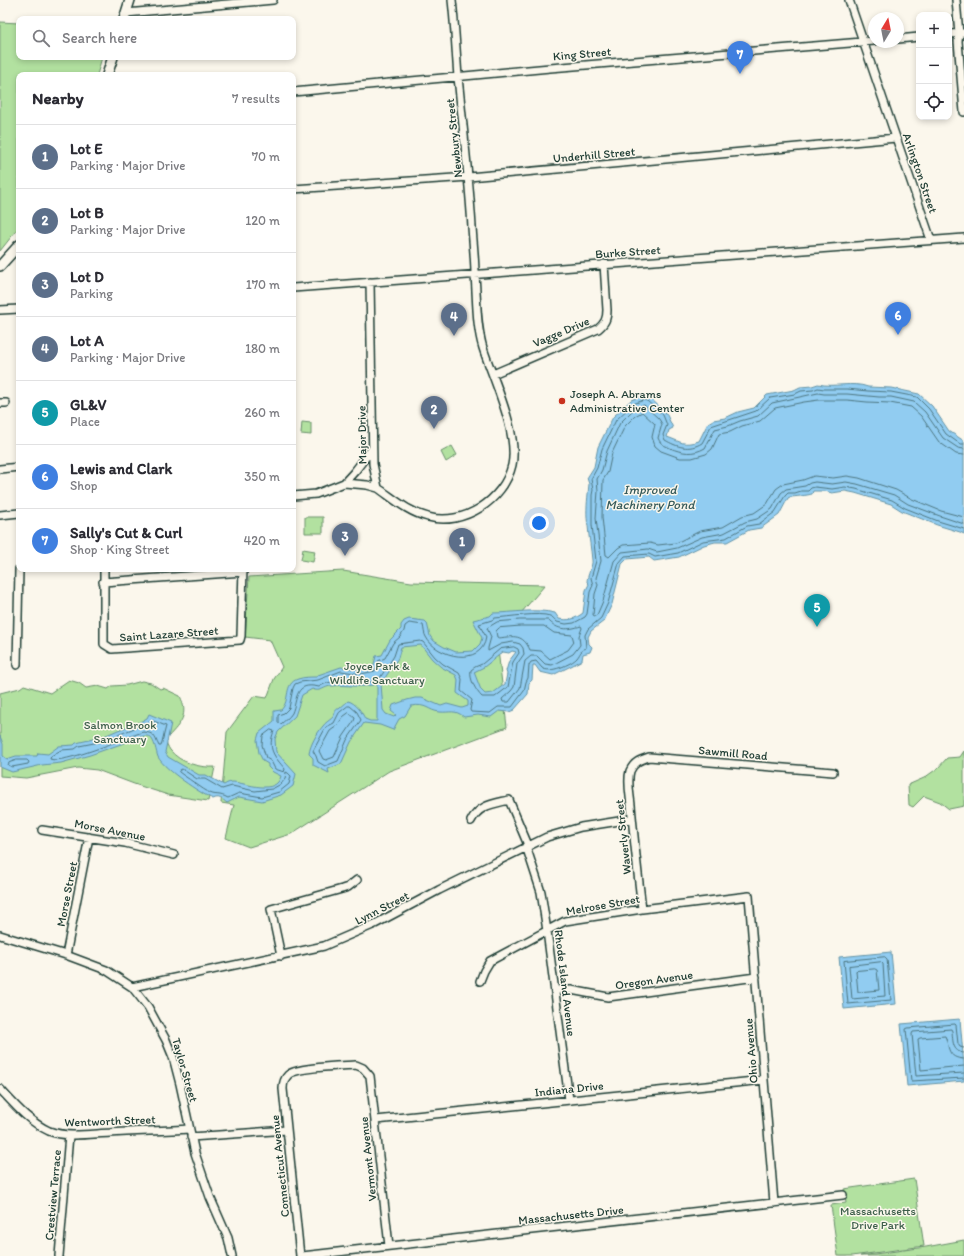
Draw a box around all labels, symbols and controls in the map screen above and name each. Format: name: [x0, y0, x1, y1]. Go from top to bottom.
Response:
north arrow: [868, 12, 904, 48]
map controls: [916, 12, 952, 120]
button: +: [916, 12, 952, 48]
search box: [16, 16, 296, 60]
icon: search: [30, 27, 52, 49]
text: Search here: [62, 29, 137, 47]
pin: 7: [727, 41, 753, 74]
street label: King Street: [552, 44, 612, 64]
button: −: [916, 48, 952, 84]
button: locate: [916, 84, 952, 120]
text: Nearby: [32, 88, 84, 108]
text: 7 results: [232, 91, 280, 106]
street label: Newbury Street: [443, 97, 465, 178]
street label: Arlington Street: [900, 131, 940, 215]
text: Lot E: [70, 140, 102, 158]
street label: Underhill Street: [552, 144, 636, 166]
text: 1: [42, 149, 48, 164]
text: 70 m: [252, 149, 280, 164]
text: Parking · Major Drive: [70, 158, 185, 173]
text: Lot B: [70, 204, 104, 222]
text: 2: [42, 213, 48, 228]
text: 120 m: [245, 213, 280, 228]
text: Parking · Major Drive: [70, 222, 185, 237]
street label: Burke Street: [595, 243, 662, 261]
text: Lot D: [70, 268, 104, 286]
text: 3: [41, 277, 49, 292]
text: 170 m: [246, 277, 280, 292]
text: Parking: [70, 286, 113, 301]
pin: 6: [885, 302, 911, 335]
pin: 4: [441, 303, 467, 336]
street label: Vagge Drive: [531, 314, 592, 350]
text: Lot A: [70, 332, 104, 350]
text: 4: [41, 341, 49, 356]
text: 180 m: [245, 341, 280, 356]
text: Parking · Major Drive: [70, 350, 185, 365]
place label: Joseph A. Abrams Administrative Center: [570, 387, 685, 415]
text: GL&V: [70, 396, 106, 414]
pin: 2: [421, 396, 447, 429]
marker: Joseph A. Abrams Administrative Center: [557, 396, 567, 406]
text: 5: [42, 405, 48, 420]
text: 260 m: [244, 405, 280, 420]
street label: Major Drive: [354, 405, 370, 464]
text: Place: [70, 414, 100, 429]
text: Lewis and Clark: [70, 460, 172, 478]
text: 6: [42, 469, 48, 484]
text: 350 m: [244, 469, 280, 484]
text: Shop: [70, 478, 97, 493]
water label: Improved Machinery Pond: [605, 482, 695, 512]
your location: [529, 513, 549, 533]
pin: 3: [332, 523, 358, 556]
text: Sally's Cut & Curl: [70, 524, 183, 542]
pin: 1: [449, 528, 475, 561]
text: 7: [42, 533, 48, 548]
text: 420 m: [243, 533, 280, 548]
text: Shop · King Street: [70, 542, 169, 557]
pin: 5: [804, 594, 830, 627]
street label: Saint Lazare Street: [119, 624, 220, 644]
park label: Joyce Park & Wildlife Sanctuary: [329, 659, 425, 687]
park label: Salmon Brook Sanctuary: [84, 718, 156, 746]
street label: Sawmill Road: [698, 743, 769, 763]
street label: Waverly Street: [612, 798, 634, 875]
street label: Morse Avenue: [73, 816, 147, 844]
street label: Morse Street: [54, 860, 80, 928]
street label: Lynn Street: [352, 888, 412, 928]
street label: Melrose Street: [565, 892, 642, 918]
street label: Rhode Island Avenue: [552, 929, 579, 1037]
street label: Oregon Avenue: [614, 968, 694, 992]
street label: Ohio Avenue: [741, 1018, 761, 1084]
street label: Taylor Street: [169, 1036, 201, 1104]
street label: Indiana Drive: [534, 1078, 605, 1100]
street label: Wentworth Street: [64, 1112, 156, 1130]
street label: Connecticut Avenue: [268, 1114, 292, 1218]
street label: Vermont Avenue: [357, 1116, 379, 1202]
street label: Crestview Terrace: [42, 1149, 64, 1241]
street label: Massachusetts Drive: [518, 1202, 625, 1227]
park label: Massachusetts Drive Park: [840, 1204, 916, 1232]

